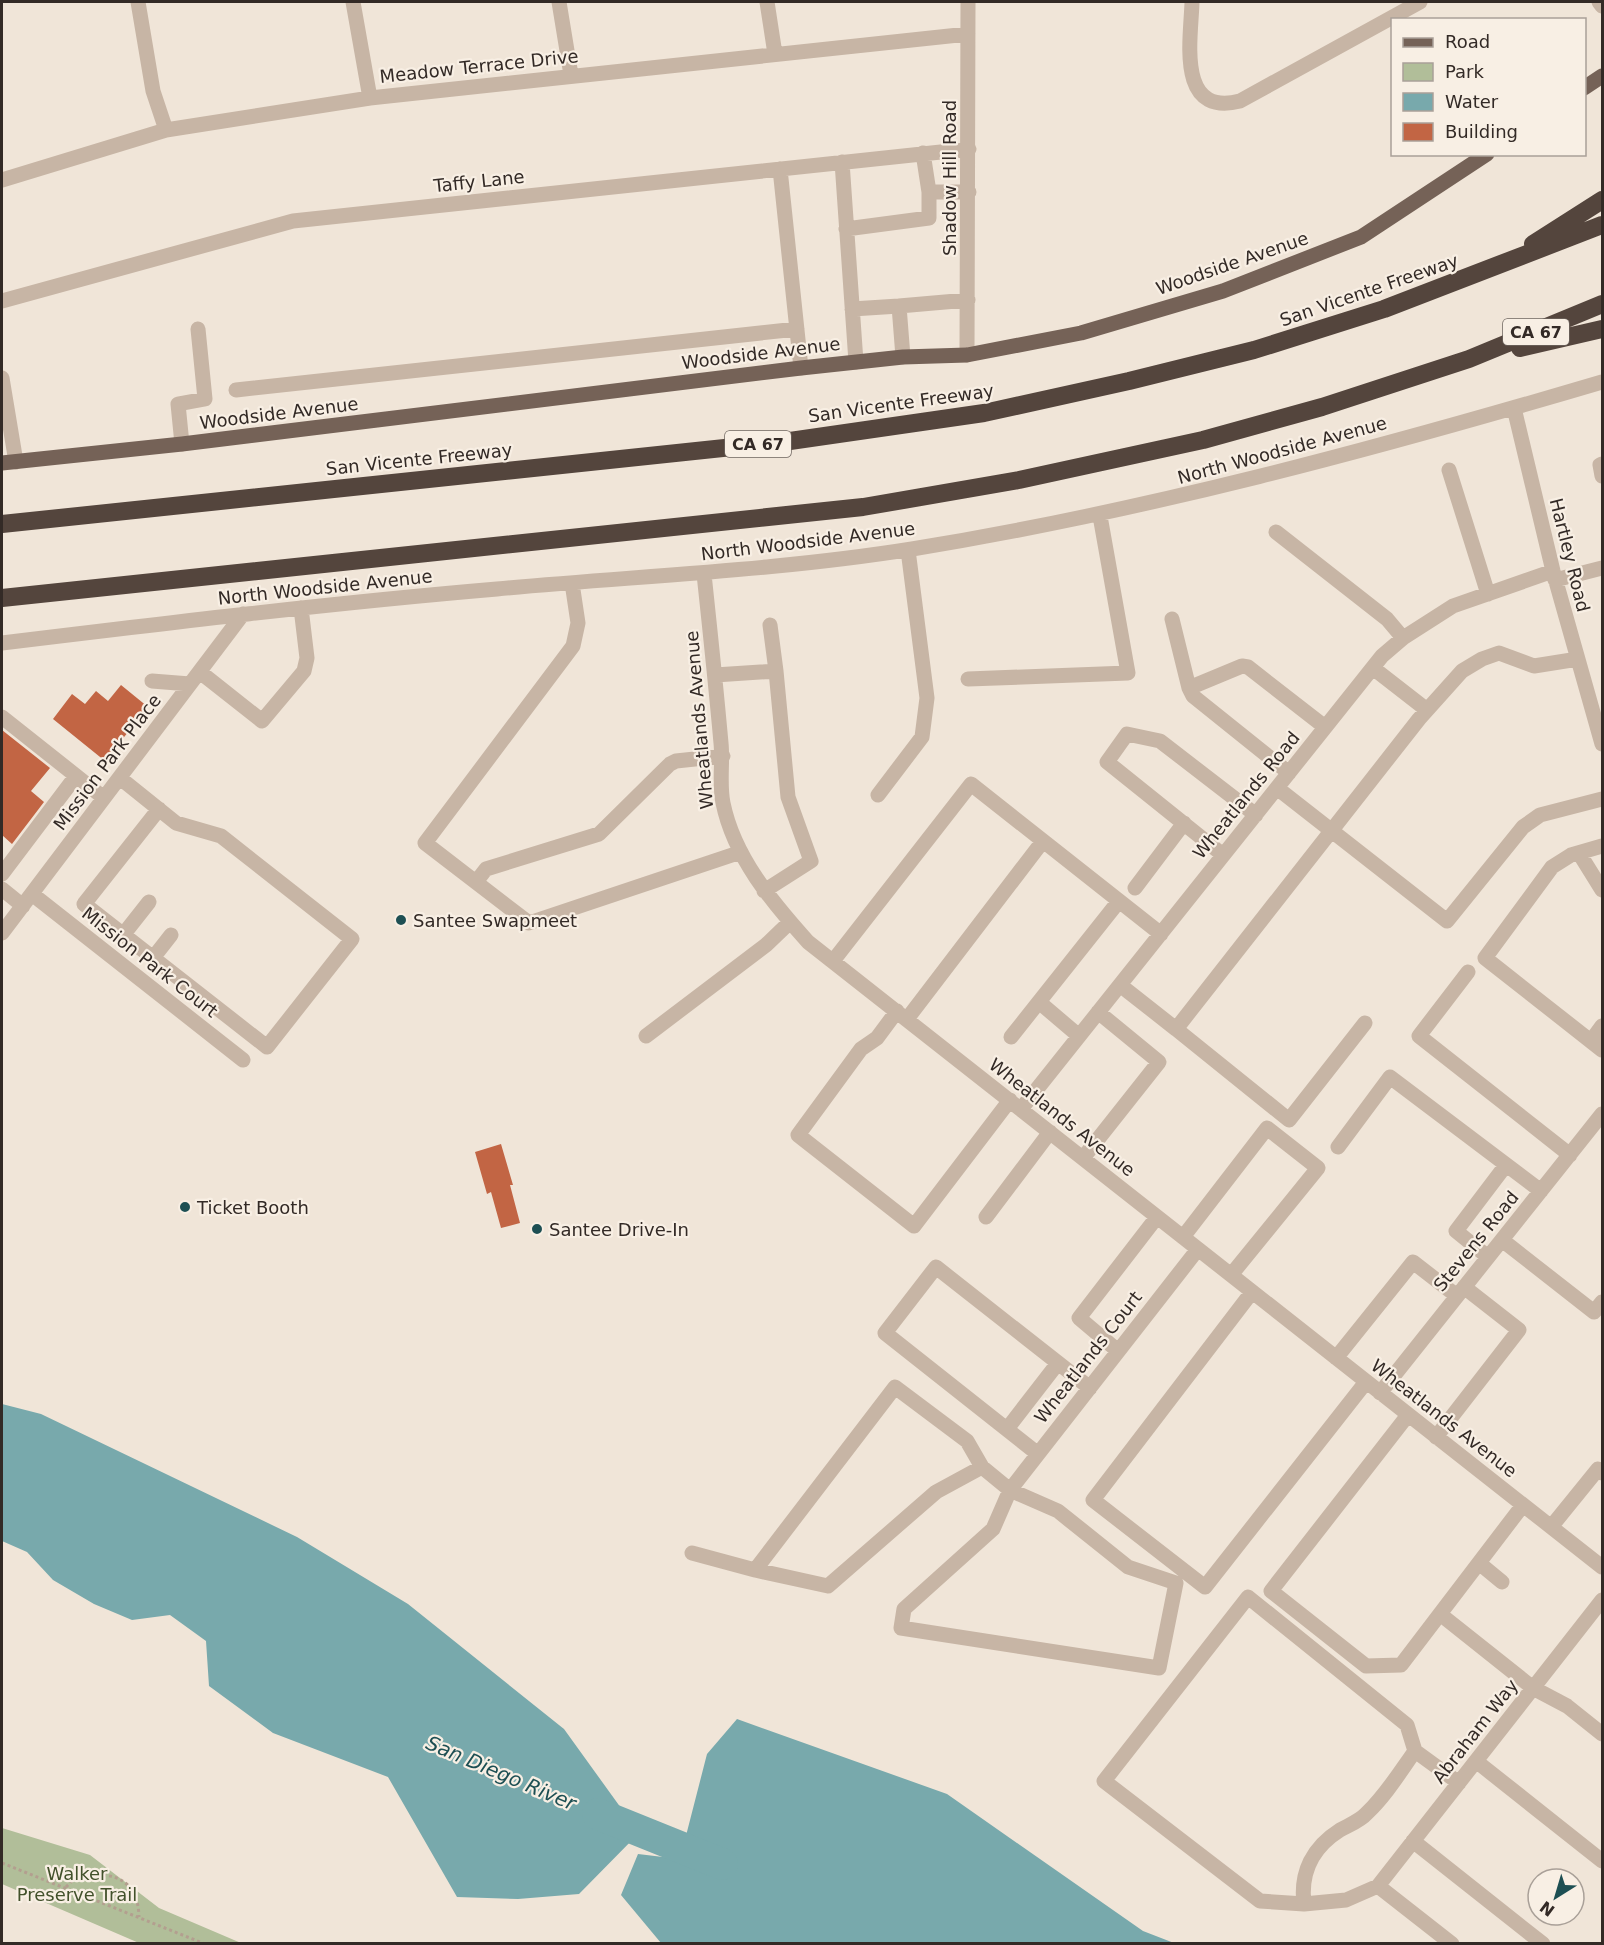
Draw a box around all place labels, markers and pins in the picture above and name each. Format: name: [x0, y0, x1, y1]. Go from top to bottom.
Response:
place label: Santee Swapmeet: [413, 910, 577, 931]
marker: Santee Swapmeet: [394, 913, 408, 927]
place label: Ticket Booth: [196, 1197, 309, 1218]
marker: Ticket Booth: [178, 1200, 192, 1214]
place label: Santee Drive-In: [549, 1219, 689, 1240]
marker: Santee Drive-In: [530, 1222, 544, 1236]

